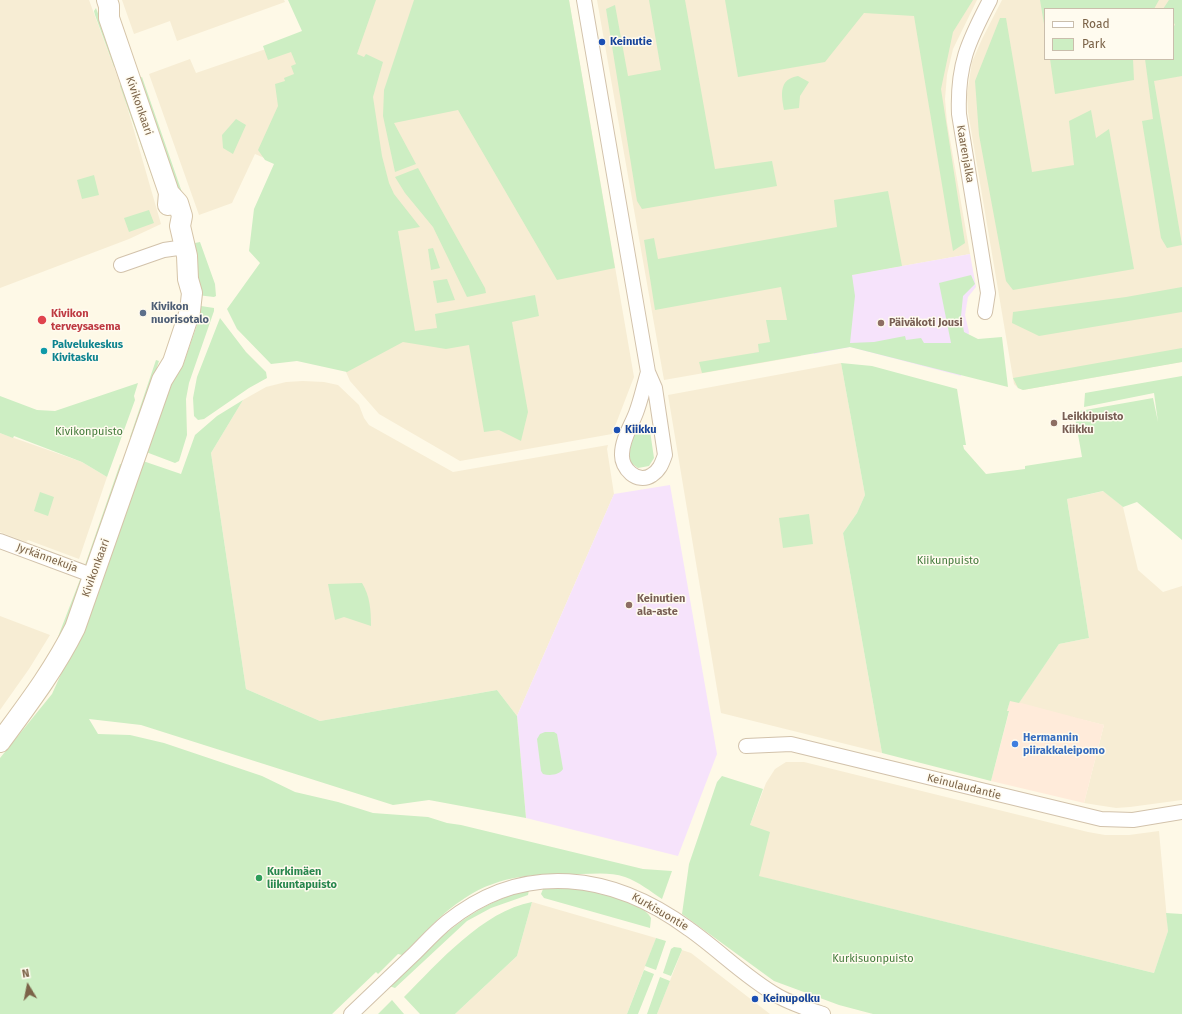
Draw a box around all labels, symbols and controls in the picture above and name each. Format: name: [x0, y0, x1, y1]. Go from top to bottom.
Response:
legend: [1044, 8, 1174, 60]
text: Road: [1082, 17, 1110, 31]
place label: Keinutie: [610, 35, 652, 49]
marker: Keinutie: [597, 37, 607, 47]
text: Park: [1082, 37, 1106, 51]
street label: Kivikonkaari: [123, 75, 155, 137]
street label: Kaarenjalka: [953, 124, 977, 184]
place label: Kivikon nuorisotalo: [151, 300, 209, 326]
place label: Kivikon terveysasema: [51, 307, 120, 333]
marker: Kivikon nuorisotalo: [138, 308, 148, 318]
marker: Kivikon terveysasema: [36, 314, 48, 326]
place label: Päiväkoti Jousi: [889, 316, 963, 330]
marker: Päiväkoti Jousi: [876, 318, 886, 328]
place label: Palvelukeskus Kivitasku: [52, 338, 123, 364]
marker: Palvelukeskus Kivitasku: [39, 346, 49, 356]
place label: Leikkipuisto Kiikku: [1062, 410, 1124, 436]
marker: Leikkipuisto Kiikku: [1049, 418, 1059, 428]
place label: Kiikku: [625, 423, 657, 437]
park label: Kivikonpuisto: [55, 425, 123, 439]
marker: Kiikku: [612, 425, 622, 435]
street label: Kivikonkaari: [79, 537, 113, 599]
street label: Jyrkännekuja: [14, 541, 80, 575]
park label: Kiikunpuisto: [917, 554, 979, 568]
place label: Keinutien ala-aste: [637, 592, 685, 618]
marker: Keinutien ala-aste: [624, 600, 634, 610]
place label: Hermannin piirakkaleipomo: [1023, 731, 1105, 757]
marker: Hermannin piirakkaleipomo: [1010, 739, 1020, 749]
street label: Keinulaudantie: [926, 771, 1002, 803]
place label: Kurkimäen liikuntapuisto: [267, 865, 337, 891]
marker: Kurkimäen liikuntapuisto: [254, 873, 264, 883]
street label: Kurkisuontie: [629, 890, 691, 934]
park label: Kurkisuonpuisto: [832, 952, 914, 966]
north arrow: [8, 966, 48, 1006]
text: N: [21, 967, 31, 981]
place label: Keinupolku: [763, 992, 820, 1006]
marker: Keinupolku: [750, 994, 760, 1004]

